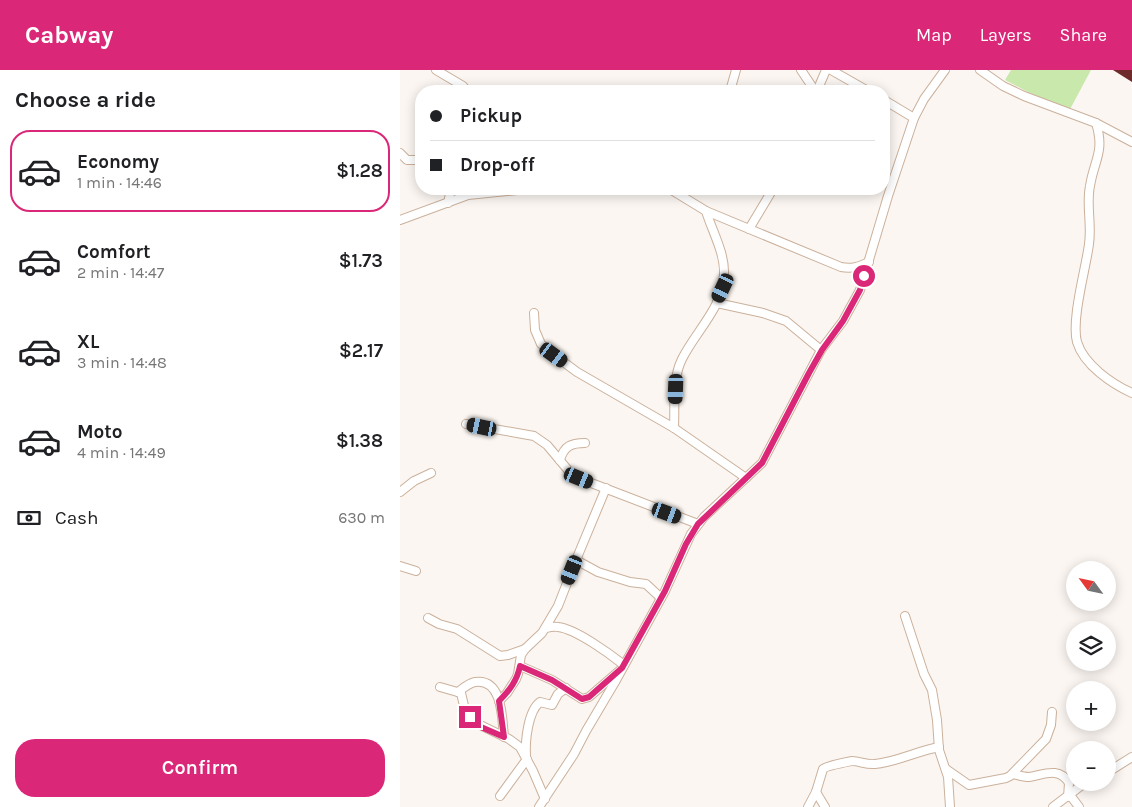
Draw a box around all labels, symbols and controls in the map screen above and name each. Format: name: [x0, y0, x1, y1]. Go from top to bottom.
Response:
text: Cabway: [25, 21, 113, 49]
text: Map: [916, 24, 952, 46]
text: Layers: [980, 24, 1032, 46]
text: Share: [1060, 24, 1107, 46]
text: Choose a ride: [15, 87, 156, 113]
text: Pickup: [460, 105, 522, 127]
icon: car: [17, 149, 62, 194]
text: Economy: [77, 151, 159, 173]
text: Drop-off: [460, 154, 535, 176]
text: $1.28: [336, 160, 383, 182]
text: 1 min · 14:46: [77, 173, 162, 192]
icon: car: [17, 239, 62, 284]
text: Comfort: [77, 241, 151, 263]
text: $1.73: [339, 250, 383, 272]
text: 2 min · 14:47: [77, 263, 164, 282]
route start: [853, 265, 875, 287]
car: [709, 271, 736, 305]
icon: car: [17, 329, 62, 374]
text: XL: [77, 331, 99, 353]
text: $2.17: [339, 340, 383, 362]
car: [537, 340, 570, 370]
text: 3 min · 14:48: [77, 353, 167, 372]
car: [667, 374, 684, 404]
car: [465, 417, 498, 437]
icon: car: [17, 419, 62, 464]
text: Moto: [77, 421, 123, 443]
text: $1.38: [336, 430, 383, 452]
text: 4 min · 14:49: [77, 443, 166, 462]
car: [562, 465, 595, 491]
car: [650, 501, 683, 525]
icon: cash: [15, 504, 43, 532]
text: Cash: [55, 507, 99, 529]
text: 630 m: [338, 508, 385, 527]
car: [559, 553, 584, 587]
north arrow: [1066, 561, 1116, 611]
map controls: [1066, 561, 1116, 791]
button: layers: [1066, 621, 1116, 671]
button: +: [1066, 681, 1116, 731]
route end: [459, 706, 481, 728]
button: Confirm: [15, 739, 385, 797]
button: −: [1066, 741, 1116, 791]

